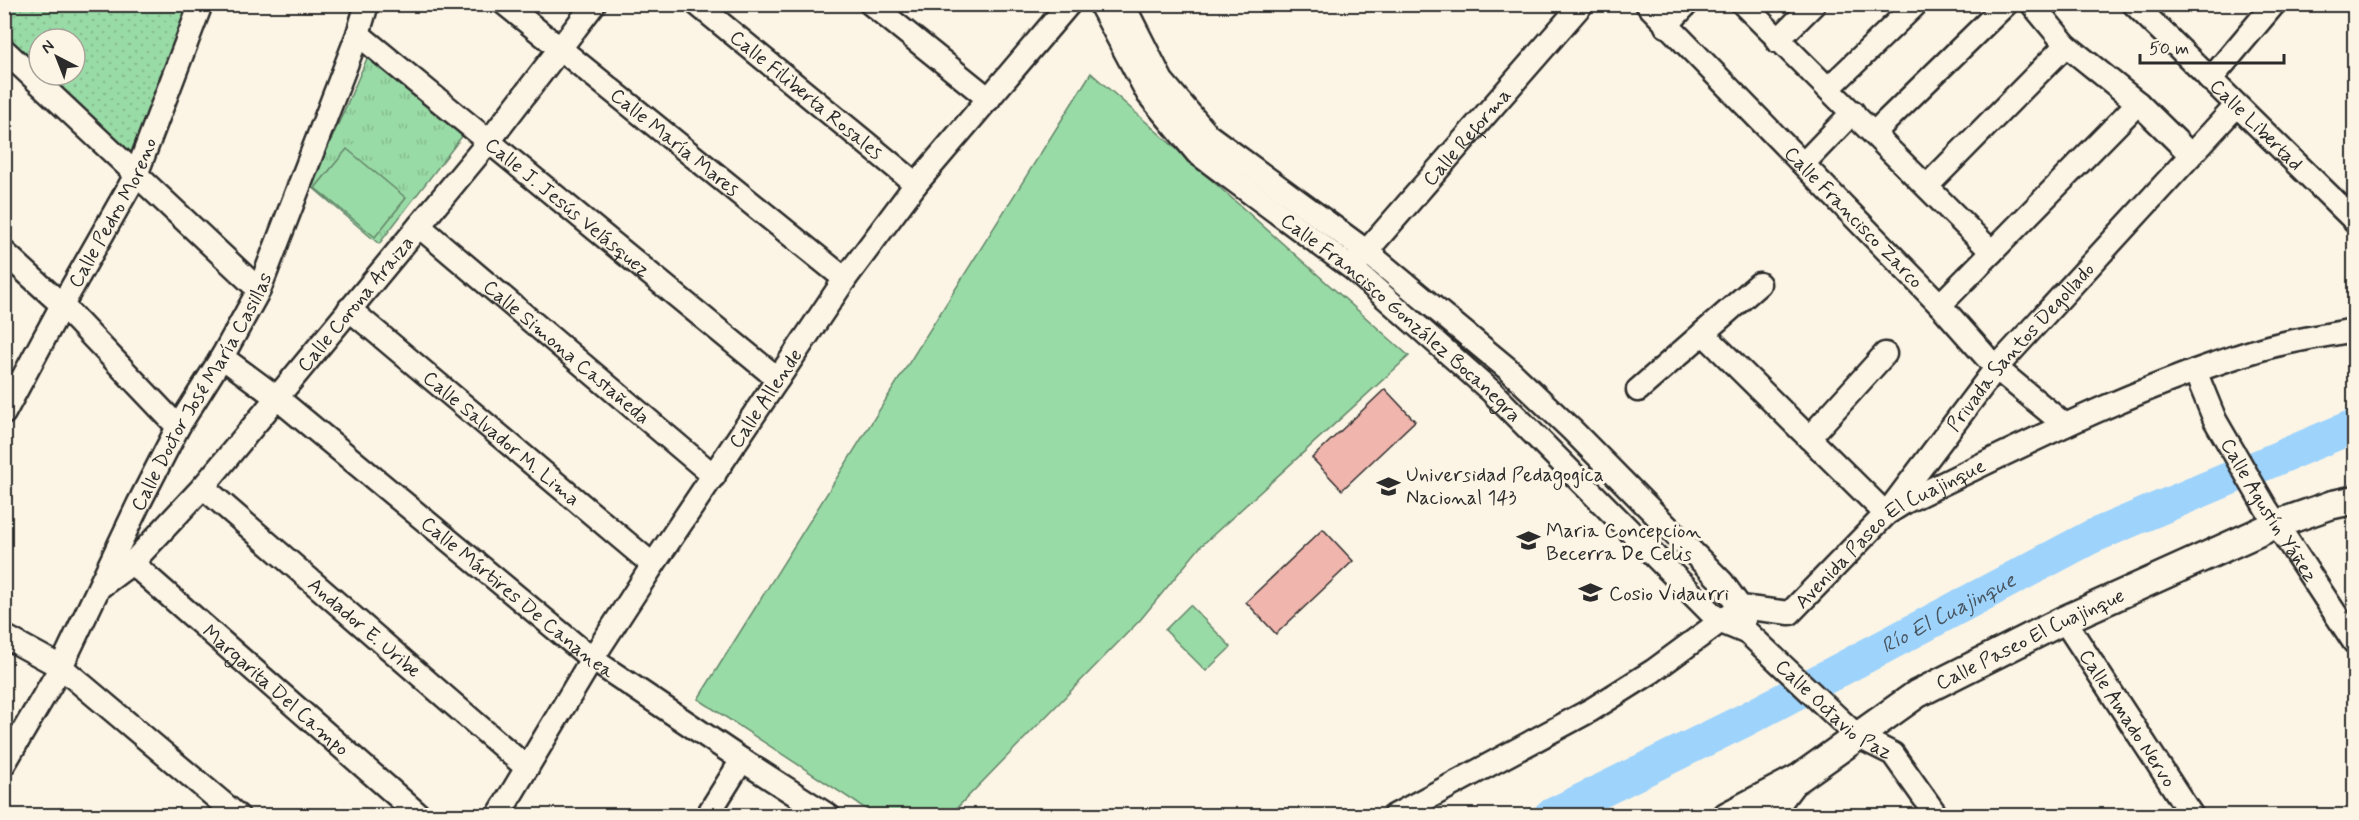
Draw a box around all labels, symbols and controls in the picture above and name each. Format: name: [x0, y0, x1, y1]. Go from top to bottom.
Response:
street label: Calle Filiberta Rosales: [723, 24, 888, 167]
north arrow: [27, 27, 87, 87]
scale bar: [2140, 27, 2284, 65]
text: N: [37, 36, 59, 58]
text: 50 m: [2149, 37, 2189, 61]
street label: Calle Libertad: [2203, 74, 2308, 178]
street label: Calle María Mares: [604, 82, 745, 203]
street label: Calle Reforma: [1417, 83, 1518, 193]
street label: Calle J. Jesús Velásquez: [479, 132, 656, 284]
street label: Calle Pedro Moreno: [62, 134, 164, 293]
street label: Calle Francisco Zarco: [1778, 141, 1929, 295]
street label: Calle Francisco González Bocanegra: [1274, 208, 1527, 429]
street label: Calle Corona Araiza: [292, 230, 421, 378]
street label: Privada Santos Degollado: [1941, 257, 2101, 438]
street label: Calle Doctor José María Casillas: [125, 269, 280, 516]
street label: Calle Simona Castañeda: [477, 274, 655, 431]
street label: Calle Allende: [723, 344, 810, 454]
street label: Calle Salvador M. Lima: [417, 365, 585, 513]
street label: Calle Agustín Yáñez: [2213, 434, 2323, 588]
street label: Avenida Paseo El Cuajinque: [1789, 453, 1991, 615]
place label: Universidad Pedagogica Nacional 143: [1406, 462, 1604, 512]
school or university icon: Universidad Pedagogica Nacional 143: [1375, 473, 1401, 499]
street label: Calle Mártires De Cananea: [415, 511, 620, 686]
place label: Maria Concepcion Becerra De Celis: [1546, 518, 1701, 568]
school or university icon: Maria Concepcion Becerra De Celis: [1515, 528, 1541, 554]
water label: Río El Cuajinque: [1876, 566, 2021, 661]
street label: Andador E. Uribe: [302, 572, 426, 685]
school or university icon: Cosio Vidaurri: [1578, 580, 1604, 606]
place label: Cosio Vidaurri: [1609, 581, 1729, 608]
street label: Calle Paseo El Cuajinque: [1931, 582, 2129, 697]
street label: Margarita Del Campo: [196, 619, 354, 763]
street label: Calle Amado Nervo: [2072, 644, 2182, 793]
street label: Calle Octavio Paz: [1769, 654, 1897, 767]

